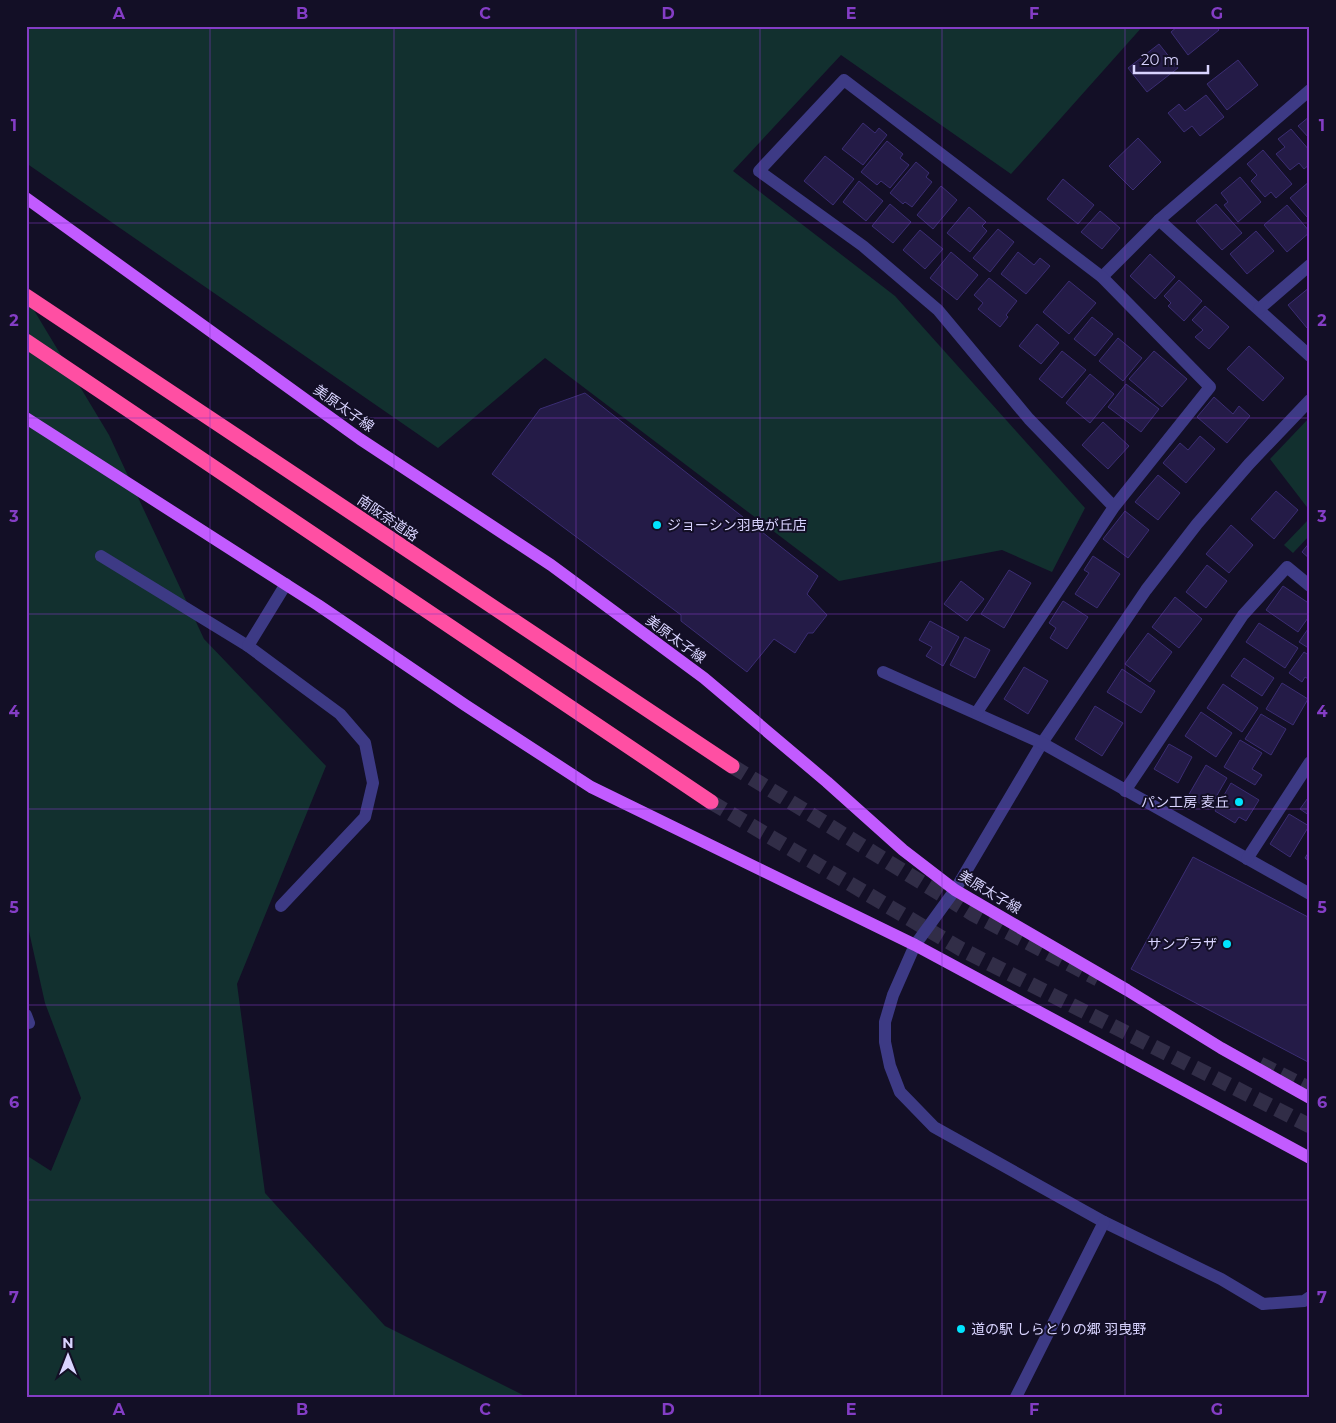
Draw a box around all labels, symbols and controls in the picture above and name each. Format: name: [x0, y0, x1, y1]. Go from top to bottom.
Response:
text: A: [112, 4, 126, 23]
text: B: [296, 4, 308, 23]
text: C: [479, 4, 491, 23]
text: D: [661, 4, 675, 23]
text: E: [846, 4, 856, 23]
text: F: [1029, 4, 1039, 23]
text: G: [1211, 4, 1223, 23]
scale bar: [1134, 42, 1207, 74]
text: 20 m: [1141, 50, 1179, 69]
text: 1: [11, 116, 17, 135]
text: 1: [1319, 116, 1325, 135]
text: 2: [9, 311, 19, 330]
text: 2: [1317, 311, 1327, 330]
street label: 美原太子線: [310, 381, 378, 435]
street label: 南阪奈道路: [354, 491, 422, 545]
text: 3: [8, 507, 19, 526]
text: 3: [1316, 507, 1327, 526]
place label: ジョーシン羽曳が丘店: [667, 516, 807, 534]
marker: ジョーシン羽曳が丘店: [651, 519, 663, 531]
street label: 美原太子線: [642, 611, 710, 667]
text: 4: [8, 702, 20, 721]
text: 4: [1316, 702, 1328, 721]
place label: パン工房 麦丘: [1141, 793, 1229, 811]
marker: パン工房 麦丘: [1233, 796, 1245, 808]
street label: 美原太子線: [955, 866, 1025, 918]
text: 5: [9, 898, 19, 917]
text: 5: [1317, 898, 1327, 917]
place label: サンプラザ: [1147, 935, 1217, 953]
marker: サンプラザ: [1221, 938, 1233, 950]
text: 6: [9, 1093, 19, 1112]
text: 6: [1317, 1093, 1327, 1112]
text: 7: [9, 1288, 19, 1307]
text: 7: [1317, 1288, 1327, 1307]
place label: 道の駅 しらとりの郷 羽曳野: [971, 1320, 1146, 1338]
marker: 道の駅 しらとりの郷 羽曳野: [955, 1323, 967, 1335]
north arrow: [42, 1330, 92, 1380]
text: N: [62, 1334, 74, 1352]
text: A: [112, 1400, 126, 1419]
text: B: [296, 1400, 308, 1419]
text: C: [479, 1400, 491, 1419]
text: D: [661, 1400, 675, 1419]
text: E: [846, 1400, 856, 1419]
text: F: [1029, 1400, 1039, 1419]
text: G: [1211, 1400, 1223, 1419]

